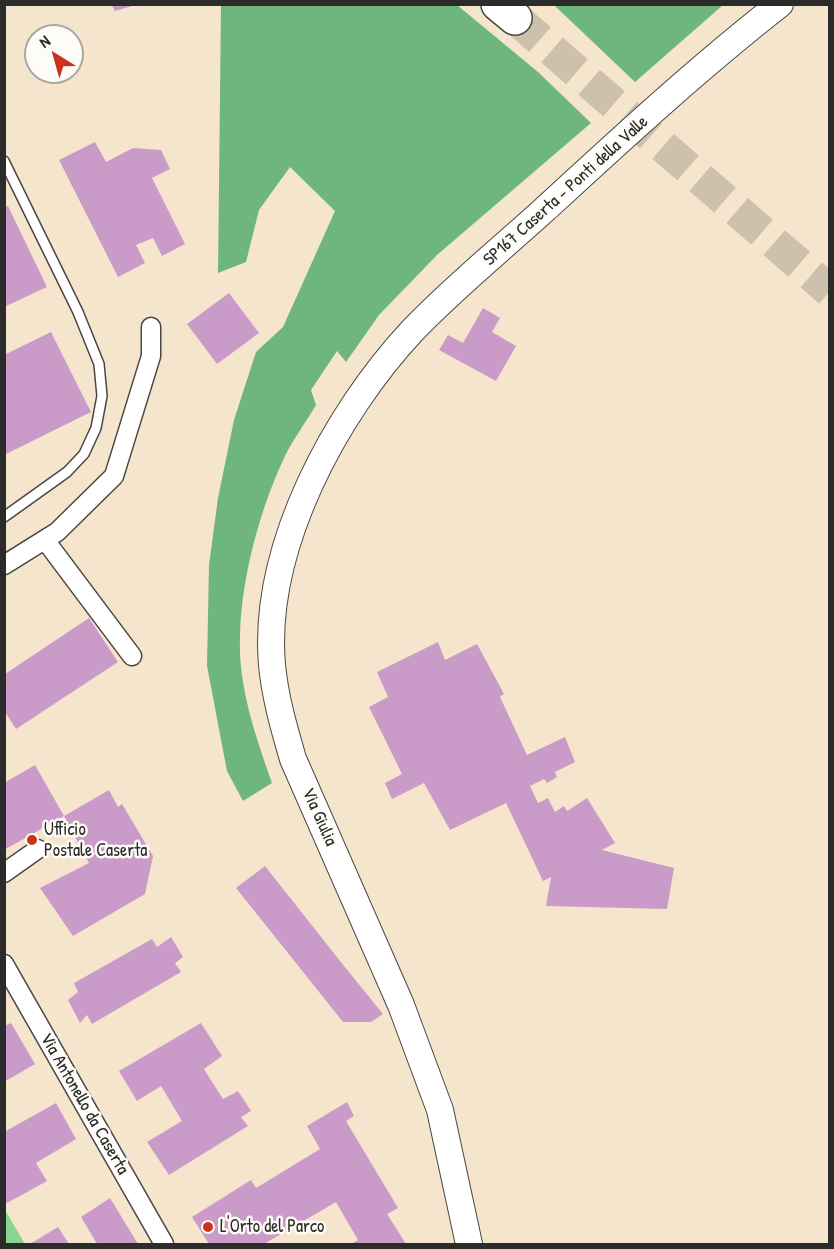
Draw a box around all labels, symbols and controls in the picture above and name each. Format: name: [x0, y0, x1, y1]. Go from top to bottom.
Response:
north arrow: [24, 24, 84, 84]
text: N: [34, 30, 54, 53]
street label: SP167 Caserta - Ponti della Valle: [479, 111, 653, 271]
street label: Via Giulia: [297, 785, 341, 849]
place label: Ufficio Postale Caserta: [44, 819, 147, 862]
marker: Ufficio Postale Caserta: [25, 833, 39, 847]
street label: Via Antonello da Caserta: [35, 1030, 133, 1178]
place label: L'Orto del Parco: [220, 1216, 324, 1238]
marker: L'Orto del Parco: [201, 1220, 215, 1234]

